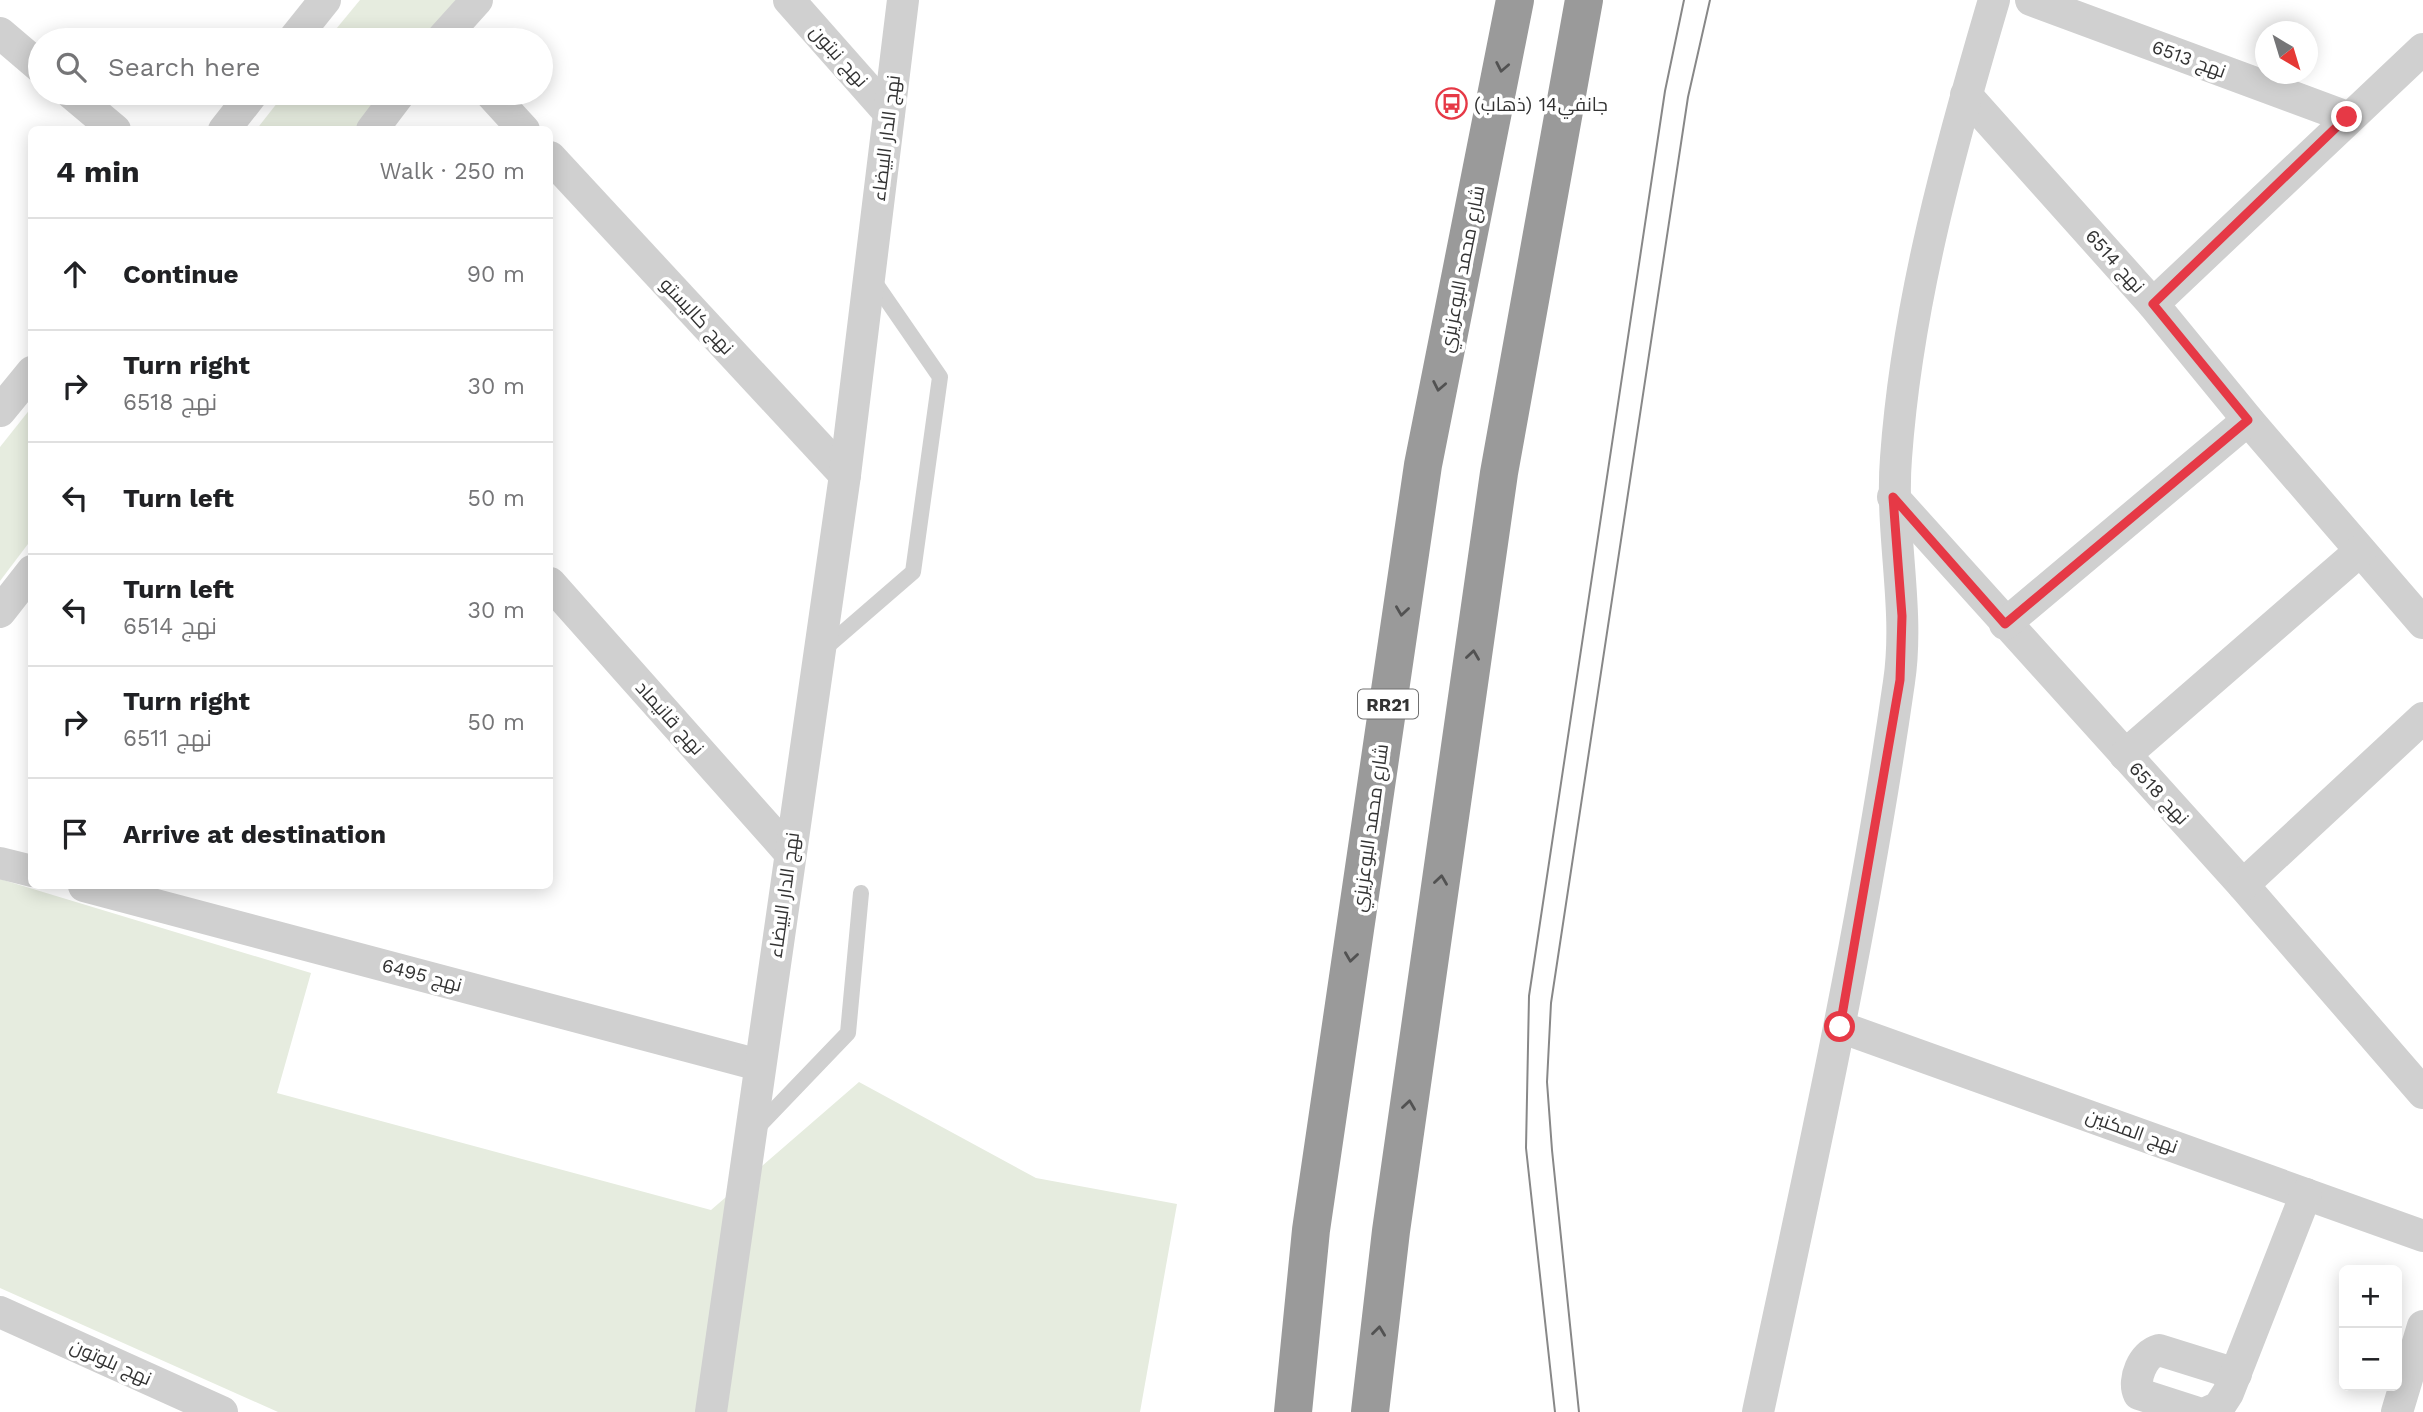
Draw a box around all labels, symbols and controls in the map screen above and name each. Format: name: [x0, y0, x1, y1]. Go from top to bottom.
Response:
street label: نهج نبتون: [804, 20, 873, 93]
north arrow: [2255, 21, 2318, 84]
search box: [28, 28, 553, 105]
street label: نهج 6513: [2148, 35, 2229, 85]
icon: search: [52, 48, 90, 86]
text: Search here: [108, 52, 260, 82]
one-way arrow: [1495, 61, 1510, 73]
street label: نهج الدار البيضاء: [867, 74, 907, 203]
bus stop icon: جانفي14 (ذهاب): [1434, 87, 1468, 121]
place label: جانفي14 (ذهاب): [1474, 93, 1608, 119]
route end: [2331, 101, 2362, 132]
text: 4 min: [56, 154, 140, 189]
text: Walk · 250 m: [379, 158, 525, 185]
street label: شارع محمد البوعزيزي: [1435, 184, 1492, 355]
street label: نهج 6514: [2079, 224, 2150, 299]
icon: ahead: [56, 255, 94, 293]
text: Continue: [123, 259, 239, 289]
text: 90 m: [467, 261, 525, 288]
street label: نهج كاليستو: [654, 273, 739, 361]
text: Turn right: [123, 350, 250, 380]
icon: right: [56, 367, 94, 405]
text: 30 m: [468, 373, 525, 400]
one-way arrow: [1432, 380, 1447, 392]
text: نهج 6518: [123, 389, 217, 416]
icon: left: [56, 479, 94, 517]
text: Turn left: [123, 483, 234, 513]
text: 50 m: [468, 485, 525, 512]
text: Turn left: [123, 574, 234, 604]
icon: left: [56, 591, 94, 629]
text: 30 m: [468, 597, 525, 624]
one-way arrow: [1395, 605, 1410, 617]
text: نهج 6514: [123, 613, 217, 640]
one-way arrow: [1465, 649, 1480, 661]
street label: نهج قانيماد: [629, 676, 709, 761]
text: Turn right: [123, 686, 250, 716]
road number: RR21: [1358, 690, 1418, 718]
icon: right: [56, 703, 94, 741]
text: 50 m: [468, 709, 525, 736]
text: نهج 6511: [123, 725, 212, 752]
street label: شارع محمد البوعزيزي: [1347, 742, 1396, 914]
street label: نهج 6518: [2123, 757, 2194, 831]
icon: arrive: [56, 815, 94, 853]
text: Arrive at destination: [123, 819, 386, 849]
street label: نهج الدار البيضاء: [764, 831, 806, 960]
one-way arrow: [1433, 874, 1448, 886]
one-way arrow: [1344, 951, 1359, 963]
street label: نهج 6495: [379, 953, 465, 999]
route start: [1824, 1011, 1855, 1042]
one-way arrow: [1401, 1099, 1416, 1111]
street label: نهج المكنين: [2082, 1104, 2181, 1160]
map controls: [2339, 1265, 2402, 1391]
button: +: [2339, 1265, 2402, 1328]
one-way arrow: [1372, 1325, 1387, 1337]
button: −: [2339, 1328, 2402, 1391]
street label: نهج بلوتون: [66, 1334, 155, 1392]

